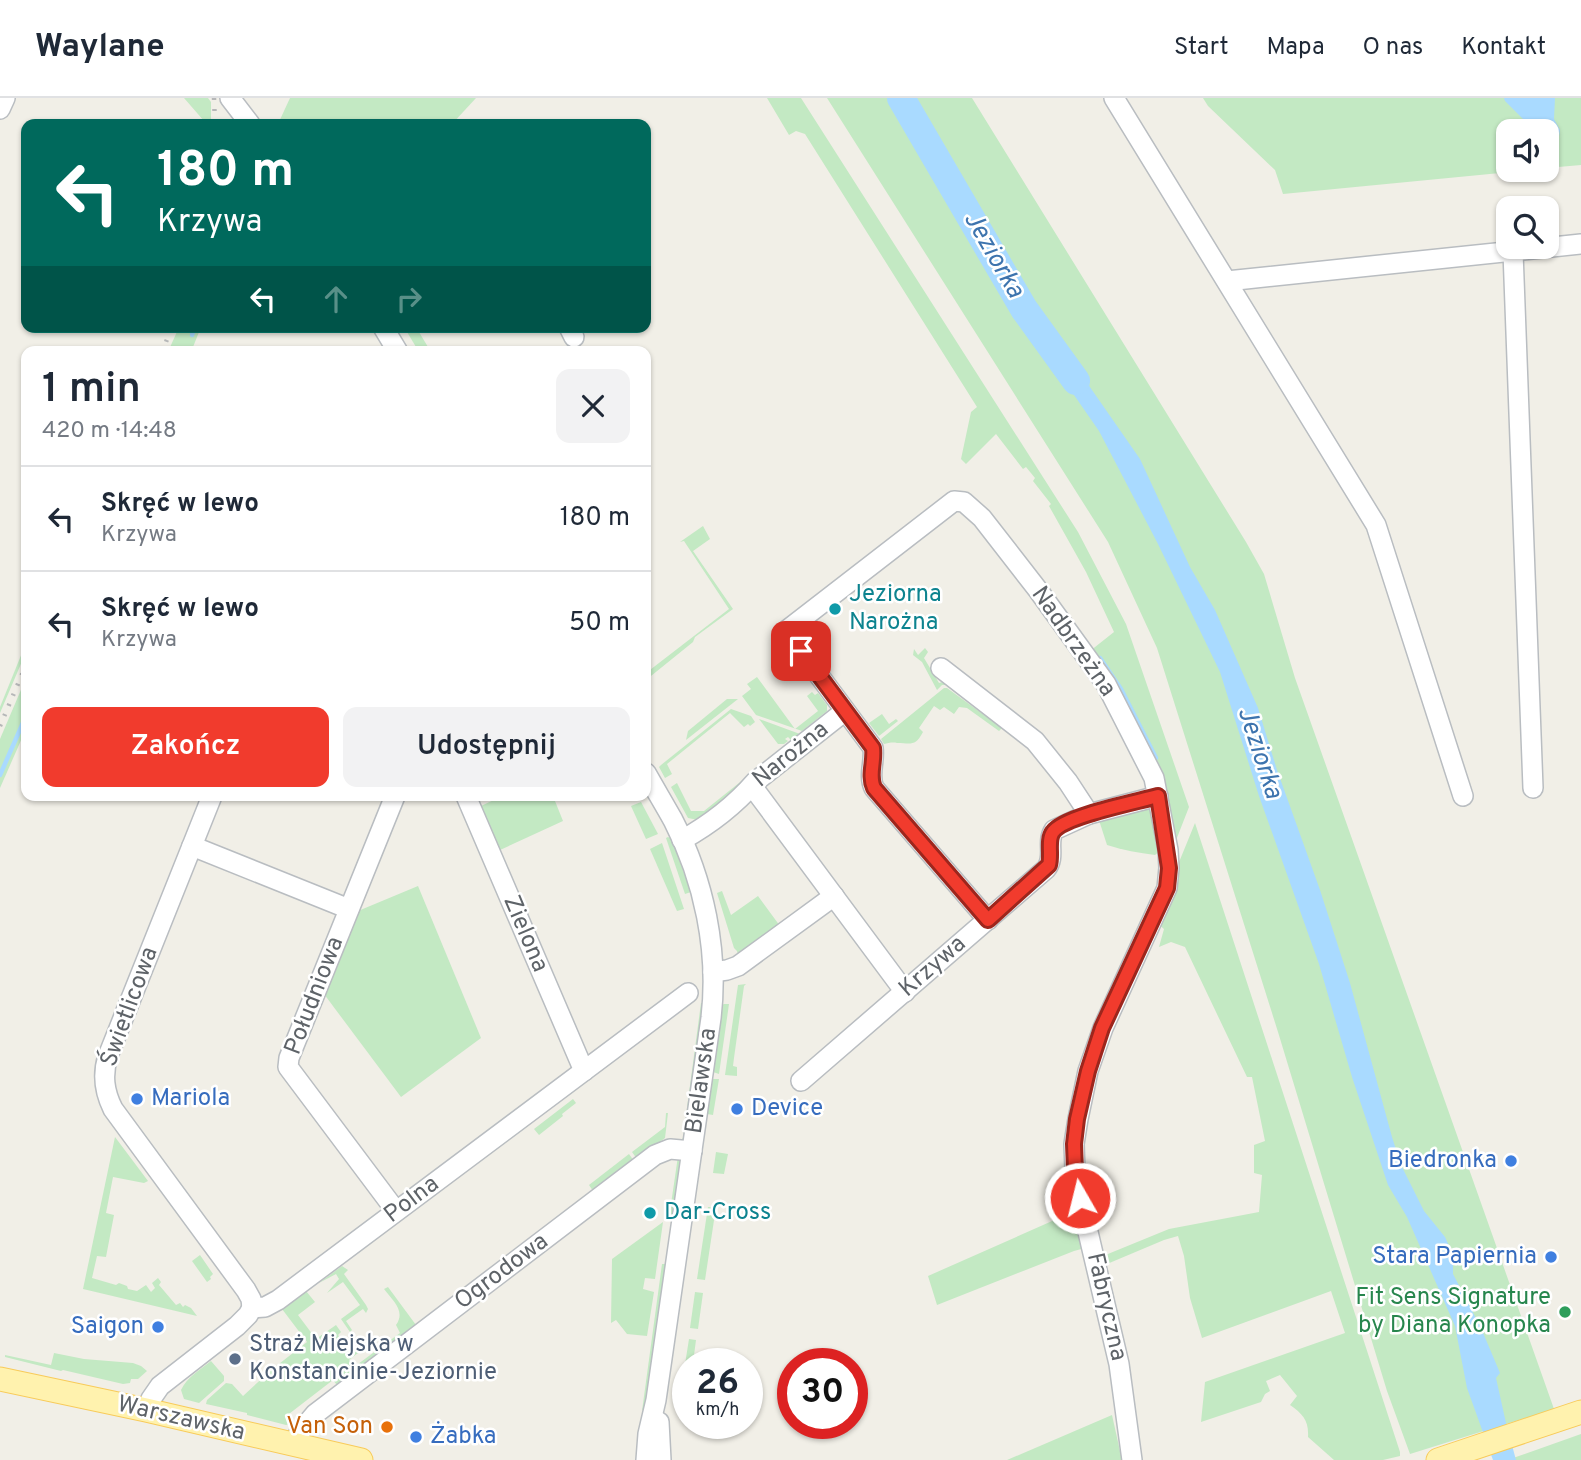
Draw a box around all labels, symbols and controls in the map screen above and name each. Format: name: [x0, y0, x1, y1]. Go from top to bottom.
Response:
text: Waylane: [35, 27, 165, 69]
text: Start: [1174, 33, 1229, 63]
text: Mapa: [1267, 33, 1325, 63]
text: O nas: [1363, 33, 1423, 63]
text: Kontakt: [1461, 33, 1546, 63]
map controls: [1496, 119, 1559, 259]
button: sound: [1496, 119, 1559, 182]
text: 180 m: [157, 142, 294, 204]
icon: left: [42, 147, 133, 238]
button: search: [1496, 196, 1559, 259]
text: Krzywa: [157, 203, 262, 243]
water label: Jeziorka: [955, 206, 1031, 305]
icon: left: [244, 280, 282, 318]
icon: ahead: [317, 280, 355, 318]
icon: right: [390, 280, 428, 318]
text: 1 min: [42, 364, 141, 417]
button: close: [556, 369, 630, 443]
text: 420 m · 14:48: [42, 417, 177, 446]
text: Skręć w lewo: [101, 488, 259, 521]
icon: left: [42, 500, 80, 538]
text: 180 m: [560, 502, 630, 535]
text: Krzywa: [101, 521, 177, 550]
place label: Jeziorna Narożna: [849, 580, 942, 638]
street label: Nadbrzeżna: [1024, 581, 1122, 703]
text: Skręć w lewo: [101, 593, 259, 626]
marker: Jeziorna Narożna: [827, 601, 843, 617]
icon: left: [42, 605, 80, 643]
text: 50 m: [569, 607, 630, 640]
pin: [771, 621, 831, 681]
text: Krzywa: [101, 626, 177, 655]
icon: arrive: [782, 632, 820, 670]
water label: Jeziorka: [1229, 703, 1290, 804]
button: Zakończ: [42, 707, 329, 787]
button: Udostępnij: [343, 707, 630, 787]
street label: Narożna: [747, 715, 835, 795]
street label: Zielona: [495, 891, 555, 977]
street label: Krzywa: [893, 930, 973, 1004]
street label: Południowa: [279, 933, 351, 1059]
street label: Świetlicowa: [93, 942, 166, 1071]
street label: Bielawska: [680, 1026, 724, 1136]
place label: Mariola: [151, 1084, 230, 1114]
marker: Mariola: [129, 1091, 145, 1107]
place label: Device: [751, 1094, 823, 1124]
marker: Device: [729, 1101, 745, 1117]
place label: Biedronka: [1388, 1146, 1497, 1176]
marker: Biedronka: [1503, 1153, 1519, 1169]
position arrow: [1043, 1161, 1117, 1235]
street label: Polna: [379, 1170, 445, 1230]
place label: Dar-Cross: [664, 1198, 771, 1228]
marker: Dar-Cross: [642, 1205, 658, 1221]
street label: Ogrodowa: [449, 1227, 555, 1317]
place label: Stara Papiernia: [1372, 1242, 1537, 1272]
marker: Stara Papiernia: [1543, 1249, 1559, 1265]
street label: Fabryczna: [1079, 1250, 1133, 1364]
place label: Fit Sens Signature by Diana Konopka: [1355, 1283, 1551, 1341]
marker: Fit Sens Signature by Diana Konopka: [1557, 1304, 1573, 1320]
place label: Saigon: [71, 1312, 144, 1342]
marker: Saigon: [150, 1319, 166, 1335]
place label: Straż Miejska w Konstancinie-Jeziornie: [249, 1330, 497, 1388]
speed limit sign: 30: [777, 1348, 868, 1439]
marker: Straż Miejska w Konstancinie-Jeziornie: [227, 1351, 243, 1367]
text: 26: [696, 1362, 739, 1406]
street label: Warszawska: [114, 1390, 248, 1448]
text: km/h: [696, 1399, 739, 1422]
place label: Van Son: [286, 1412, 373, 1442]
marker: Van Son: [379, 1419, 395, 1435]
place label: Żabka: [430, 1421, 496, 1452]
marker: Żabka: [408, 1429, 424, 1445]

